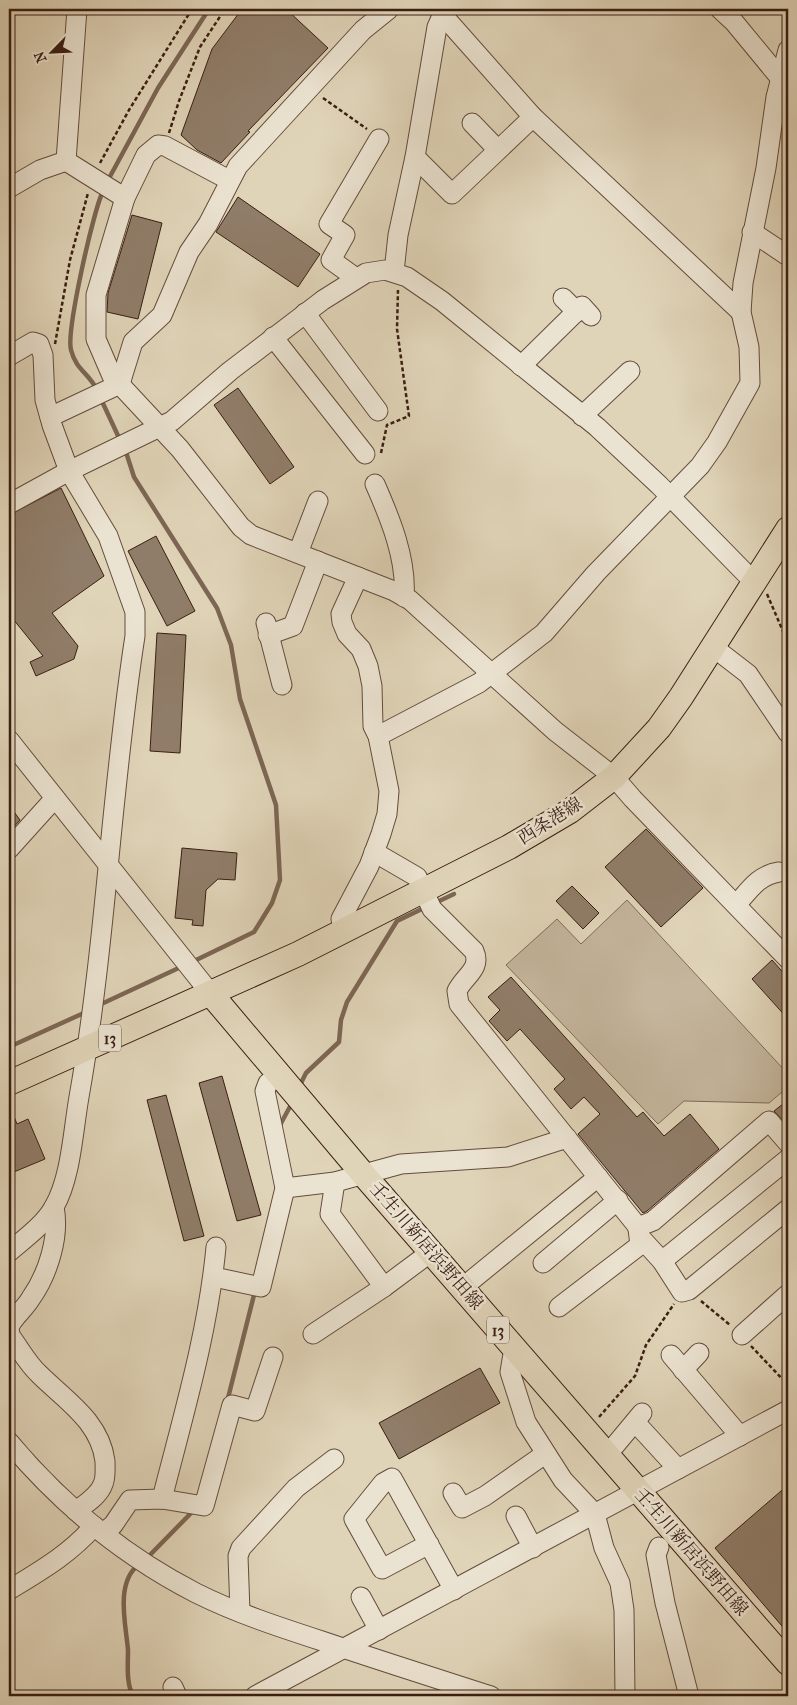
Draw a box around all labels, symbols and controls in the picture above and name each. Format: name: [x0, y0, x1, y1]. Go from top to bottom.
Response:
north arrow: [28, 28, 78, 78]
text: N: [31, 48, 51, 65]
street label: 西条港線: [514, 793, 586, 849]
road number: 13: [99, 1024, 121, 1052]
street label: 壬生川新居浜野田線: [365, 1178, 487, 1314]
road number: 13: [487, 1316, 509, 1344]
street label: 壬生川新居浜野田線: [630, 1484, 752, 1620]

